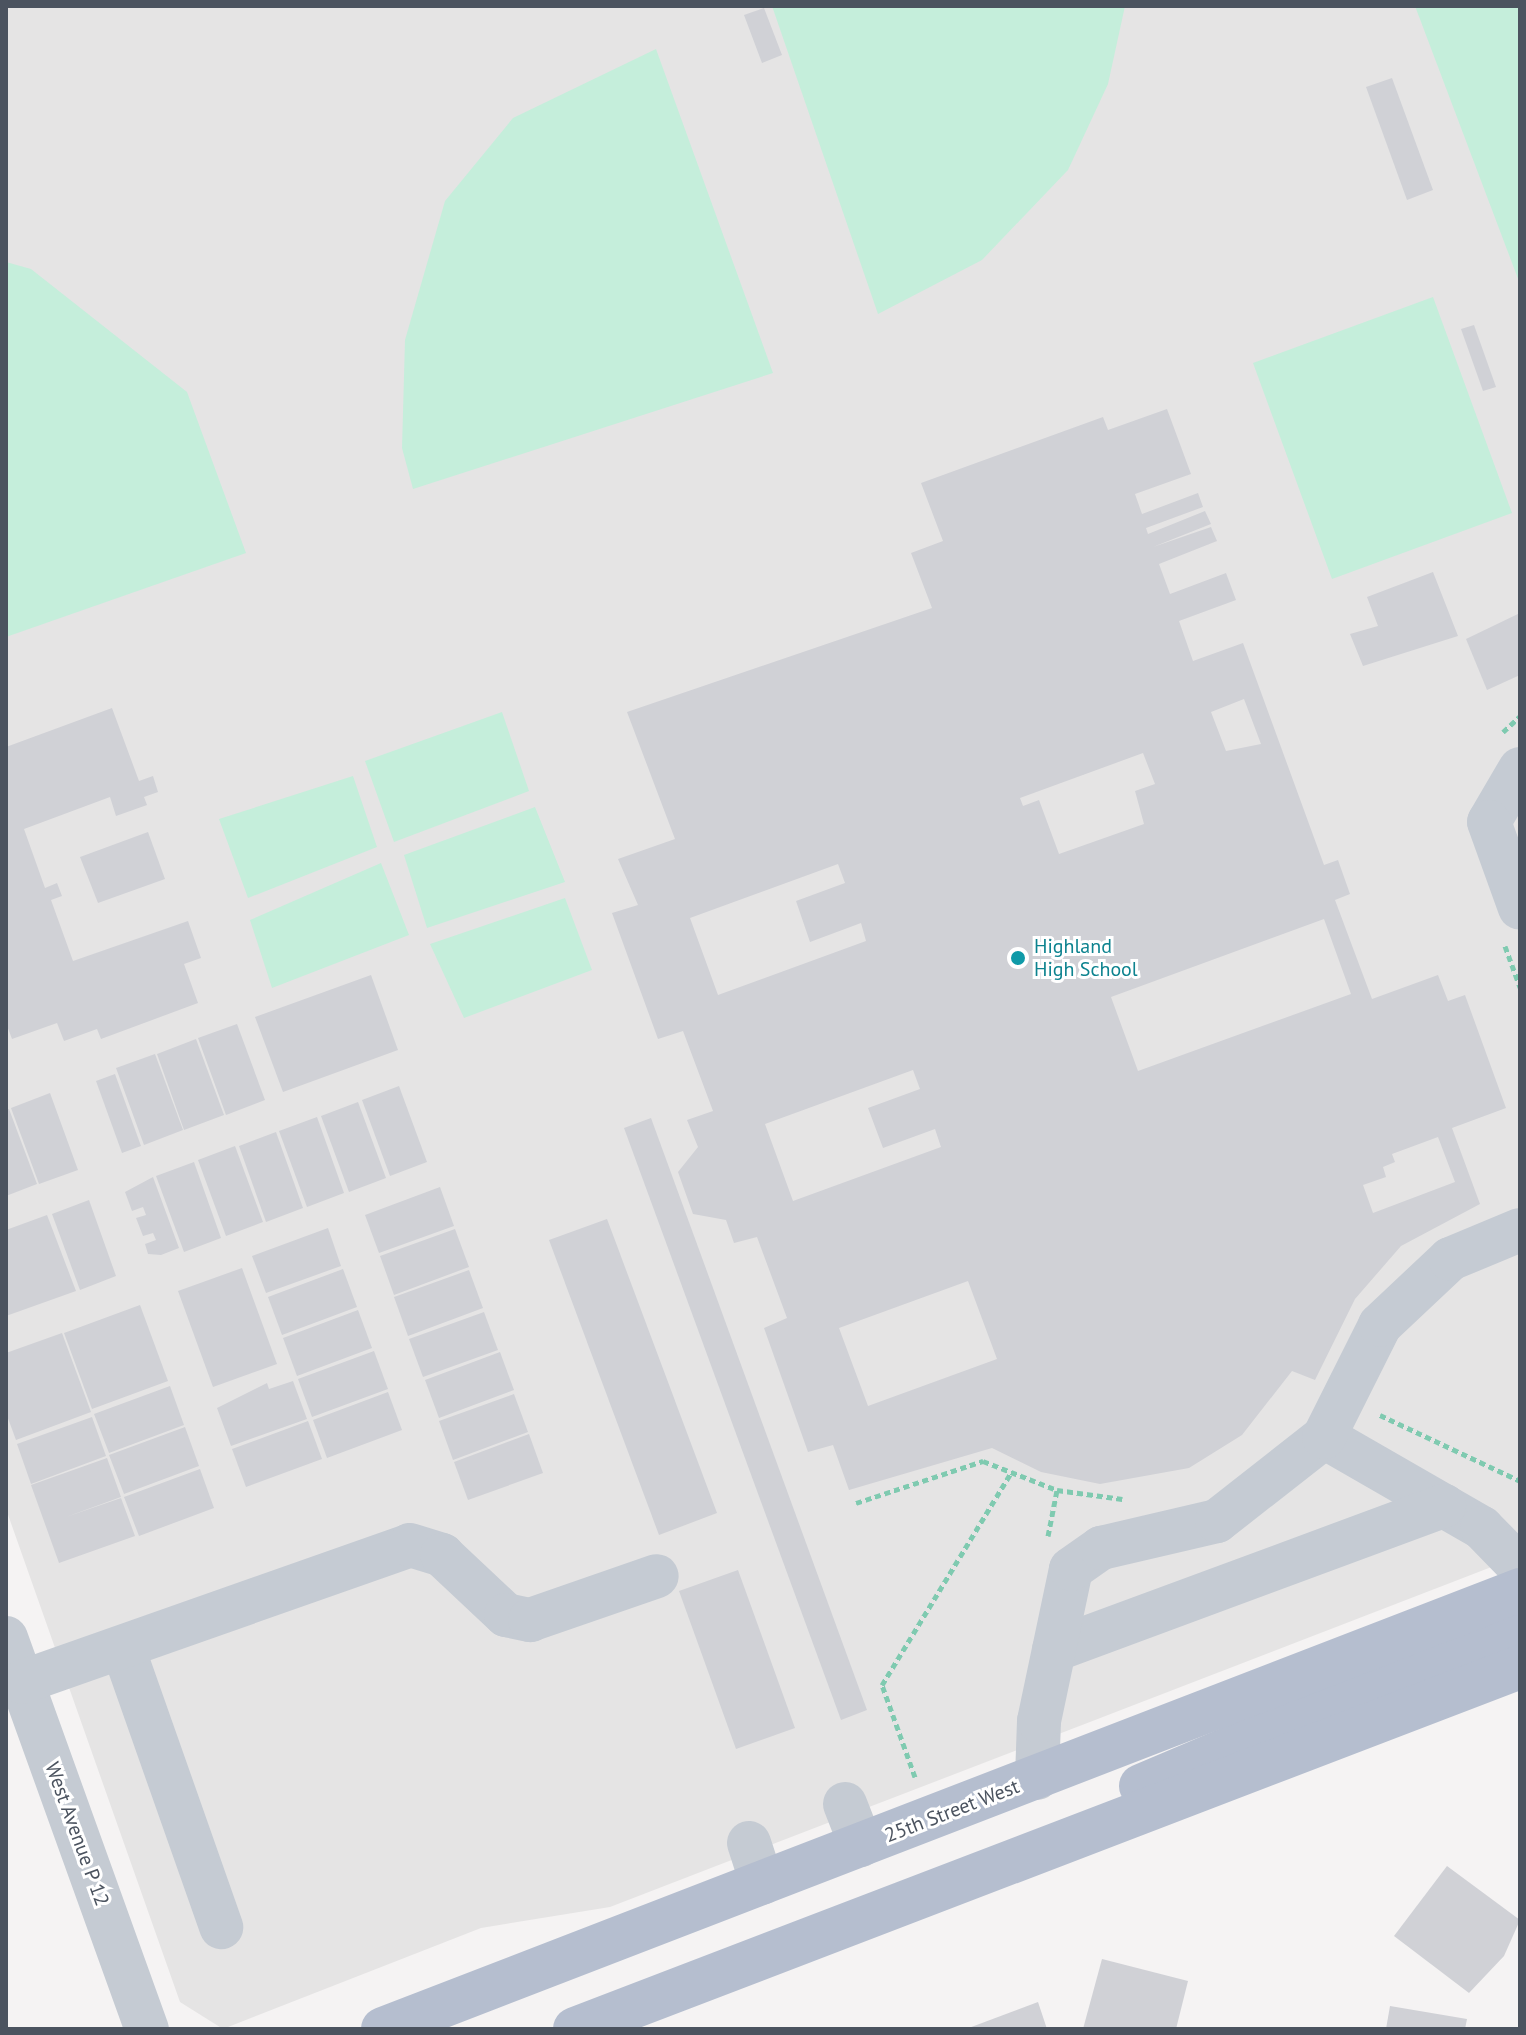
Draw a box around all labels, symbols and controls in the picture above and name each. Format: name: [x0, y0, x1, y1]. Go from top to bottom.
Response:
place label: Highland High School: [1034, 934, 1138, 981]
marker: Highland High School: [1009, 949, 1027, 967]
street label: West Avenue P 12: [40, 1758, 114, 1910]
street label: 25th Street West: [881, 1774, 1023, 1848]

